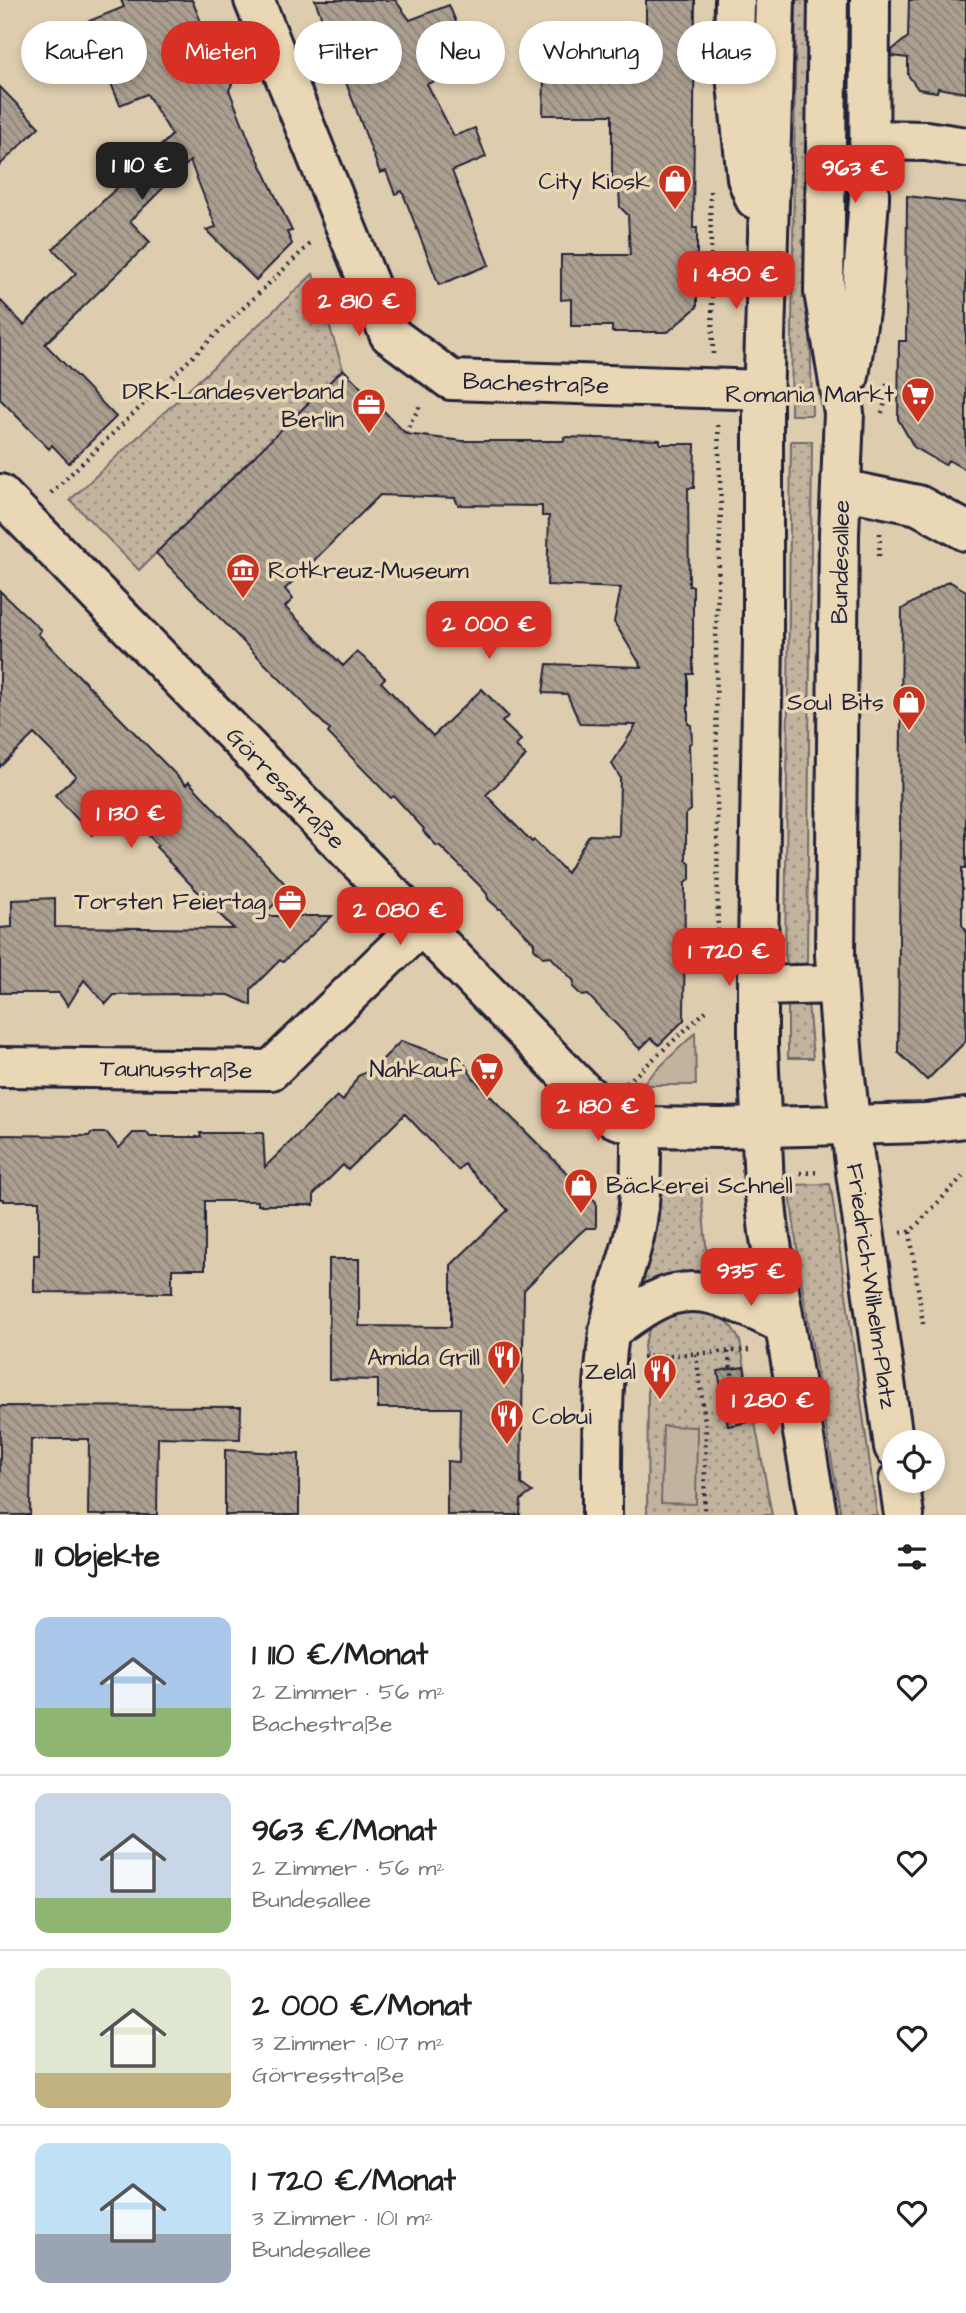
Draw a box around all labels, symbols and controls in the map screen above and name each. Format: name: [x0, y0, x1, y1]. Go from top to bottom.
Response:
chip: Kaufen: [21, 21, 147, 84]
chip: Mieten: [161, 21, 280, 84]
chip: Filter: [294, 21, 402, 84]
chip: Neu: [416, 21, 505, 84]
chip: Wohnung: [519, 21, 663, 84]
chip: Haus: [677, 21, 776, 84]
pin: 1 110 €: [77, 142, 207, 202]
pin: 963 €: [806, 146, 904, 205]
text: 1 110 €: [112, 149, 172, 181]
text: 963 €: [822, 152, 888, 184]
shop icon: City Kiosk: [656, 162, 694, 211]
place label: City Kiosk: [538, 165, 650, 200]
pin: 1 480 €: [671, 252, 801, 311]
text: 1 480 €: [694, 258, 778, 290]
pin: 2 810 €: [294, 278, 424, 338]
text: 2 810 €: [318, 285, 400, 317]
street label: Bachestraße: [462, 364, 610, 404]
place label: DRK-Landesverband Berlin: [123, 375, 344, 437]
supermarket icon: Romania Markt: [899, 375, 937, 424]
place label: Romania Markt: [725, 378, 894, 412]
office icon: DRK-Landesverband Berlin: [350, 386, 388, 435]
street label: Bundesallee: [823, 500, 859, 624]
museum icon: Rotkreuz-Museum: [224, 551, 262, 600]
place label: Rotkreuz-Museum: [268, 554, 469, 588]
pin: 2 000 €: [424, 602, 554, 661]
text: 2 000 €: [442, 608, 536, 640]
shop icon: Soul Bits: [890, 683, 928, 732]
place label: Soul Bits: [787, 686, 884, 720]
street label: Görresstraße: [218, 720, 353, 858]
pin: 1 130 €: [66, 790, 196, 850]
text: 1 130 €: [97, 797, 165, 829]
office icon: Torsten Feiertag: [271, 882, 309, 931]
place label: Torsten Feiertag: [74, 885, 266, 920]
pin: 2 080 €: [335, 888, 465, 947]
text: 2 080 €: [353, 894, 447, 926]
pin: 1 720 €: [664, 928, 794, 988]
text: 1 720 €: [688, 935, 770, 967]
supermarket icon: Nahkauf: [468, 1050, 506, 1099]
street label: Taunusstraße: [99, 1052, 253, 1088]
place label: Nahkauf: [369, 1053, 463, 1087]
pin: 2 180 €: [533, 1084, 663, 1143]
text: 2 180 €: [557, 1090, 639, 1122]
street label: Friedrich-Wilhelm-Platz: [837, 1161, 905, 1411]
shop icon: Bäckerei Schnell: [562, 1166, 600, 1215]
place label: Bäckerei Schnell: [606, 1169, 793, 1203]
pin: 935 €: [702, 1248, 800, 1308]
text: 935 €: [717, 1255, 785, 1287]
restaurant icon: Amida Grill: [485, 1338, 523, 1387]
place label: Amida Grill: [367, 1341, 480, 1375]
restaurant icon: Zelal: [641, 1352, 679, 1401]
place label: Zelal: [584, 1355, 636, 1389]
pin: 1 280 €: [708, 1378, 838, 1437]
text: 1 280 €: [732, 1384, 814, 1416]
restaurant icon: Cobui: [488, 1397, 526, 1446]
place label: Cobui: [532, 1400, 592, 1434]
map controls: [882, 1430, 945, 1493]
button: locate: [882, 1430, 945, 1493]
text: 11 Objekte: [35, 1536, 160, 1578]
icon: filters: [893, 1538, 931, 1576]
text: 1 110 €/Monat: [252, 1634, 428, 1676]
icon: home: [91, 1645, 175, 1729]
icon: heart: [893, 1668, 931, 1706]
text: 2 Zimmer · 56 m²: [252, 1676, 445, 1708]
text: Bachestraße: [252, 1708, 392, 1740]
text: 963 €/Monat: [252, 1810, 437, 1852]
icon: home: [91, 1821, 175, 1905]
icon: heart: [893, 1844, 931, 1882]
text: 2 Zimmer · 56 m²: [252, 1852, 445, 1884]
text: Bundesallee: [252, 1884, 371, 1916]
text: 2 000 €/Monat: [252, 1985, 472, 2027]
icon: home: [91, 1996, 175, 2080]
icon: heart: [893, 2019, 931, 2057]
text: 3 Zimmer · 107 m²: [252, 2027, 444, 2059]
text: Görresstraße: [252, 2059, 404, 2091]
text: 1 720 €/Monat: [252, 2160, 456, 2202]
icon: home: [91, 2171, 175, 2255]
icon: heart: [893, 2194, 931, 2232]
text: 3 Zimmer · 101 m²: [252, 2202, 433, 2234]
text: Bundesallee: [252, 2234, 371, 2266]

